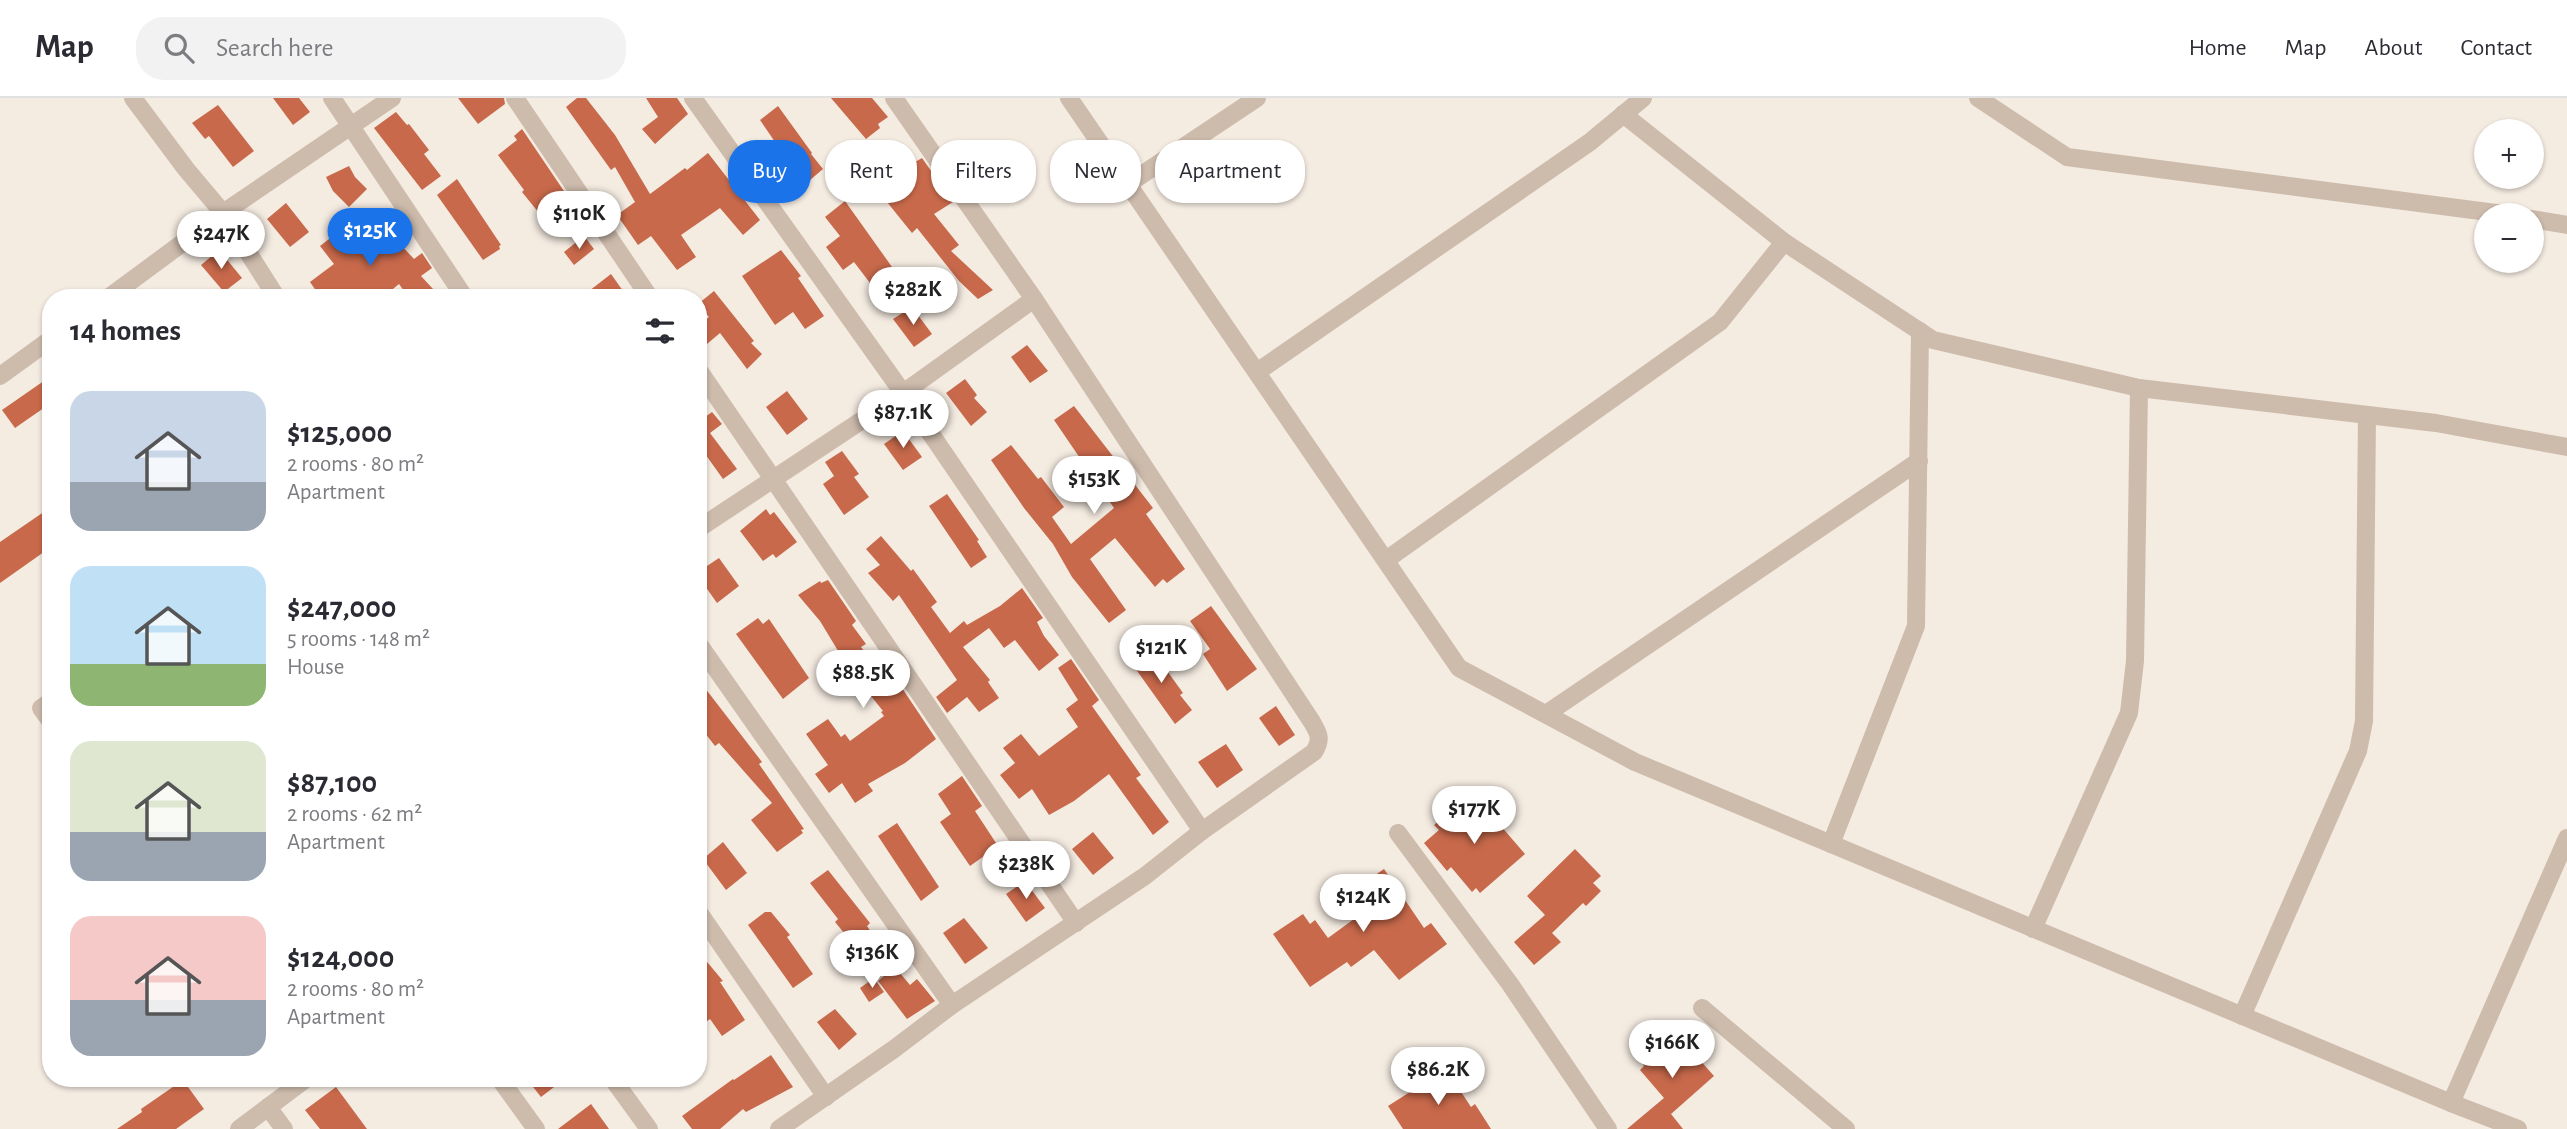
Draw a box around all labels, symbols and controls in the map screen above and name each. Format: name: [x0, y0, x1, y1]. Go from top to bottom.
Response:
search box: [136, 17, 626, 80]
icon: search: [160, 29, 198, 67]
text: Map: [35, 31, 94, 64]
text: Search here: [216, 35, 334, 61]
text: Home: [2189, 36, 2247, 60]
text: Map: [2285, 36, 2327, 60]
text: About: [2365, 36, 2422, 60]
text: Contact: [2460, 36, 2532, 60]
map controls: [2474, 119, 2544, 273]
button: +: [2474, 119, 2544, 189]
chip: Buy: [728, 140, 811, 203]
chip: Rent: [825, 140, 917, 203]
chip: Filters: [931, 140, 1036, 203]
chip: New: [1050, 140, 1141, 203]
chip: Apartment: [1155, 140, 1305, 203]
pin: $110K: [530, 192, 628, 251]
text: $110K: [553, 202, 605, 225]
button: −: [2474, 203, 2544, 273]
pin: $125K: [321, 208, 419, 268]
pin: $247K: [172, 212, 270, 271]
text: $125K: [344, 219, 396, 242]
text: $247K: [193, 222, 249, 245]
pin: $282K: [864, 268, 962, 327]
text: $282K: [885, 278, 941, 301]
icon: filters: [641, 312, 679, 350]
text: 14 homes: [70, 316, 181, 346]
pin: $87.1K: [846, 390, 960, 450]
text: $87.1K: [874, 401, 932, 424]
text: $125,000: [287, 418, 392, 448]
icon: home: [126, 419, 210, 503]
text: 2 rooms · 80 m²: [287, 453, 424, 476]
pin: $153K: [1045, 456, 1143, 516]
text: $153K: [1068, 467, 1120, 490]
text: Apartment: [287, 481, 385, 504]
text: $247,000: [287, 593, 396, 623]
icon: home: [126, 594, 210, 678]
pin: $121K: [1112, 626, 1210, 685]
text: 5 rooms · 148 m²: [287, 628, 430, 651]
text: $121K: [1135, 636, 1187, 659]
pin: $88.5K: [806, 650, 920, 710]
text: House: [287, 656, 344, 679]
text: $88.5K: [832, 661, 894, 684]
text: $87,100: [287, 768, 377, 798]
icon: home: [126, 769, 210, 853]
pin: $177K: [1425, 786, 1523, 846]
text: $177K: [1448, 797, 1500, 820]
text: 2 rooms · 62 m²: [287, 803, 422, 826]
text: Apartment: [287, 831, 385, 854]
pin: $238K: [977, 842, 1075, 901]
text: $238K: [998, 852, 1054, 875]
pin: $124K: [1314, 874, 1412, 934]
text: $124K: [1336, 885, 1390, 908]
pin: $136K: [823, 930, 921, 990]
text: $136K: [845, 941, 899, 964]
text: $124,000: [287, 943, 394, 973]
icon: home: [126, 944, 210, 1028]
text: 2 rooms · 80 m²: [287, 978, 424, 1001]
text: Apartment: [287, 1006, 385, 1029]
pin: $166K: [1623, 1020, 1721, 1080]
text: $166K: [1645, 1031, 1699, 1054]
pin: $86.2K: [1381, 1048, 1495, 1107]
text: $86.2K: [1407, 1058, 1469, 1081]

